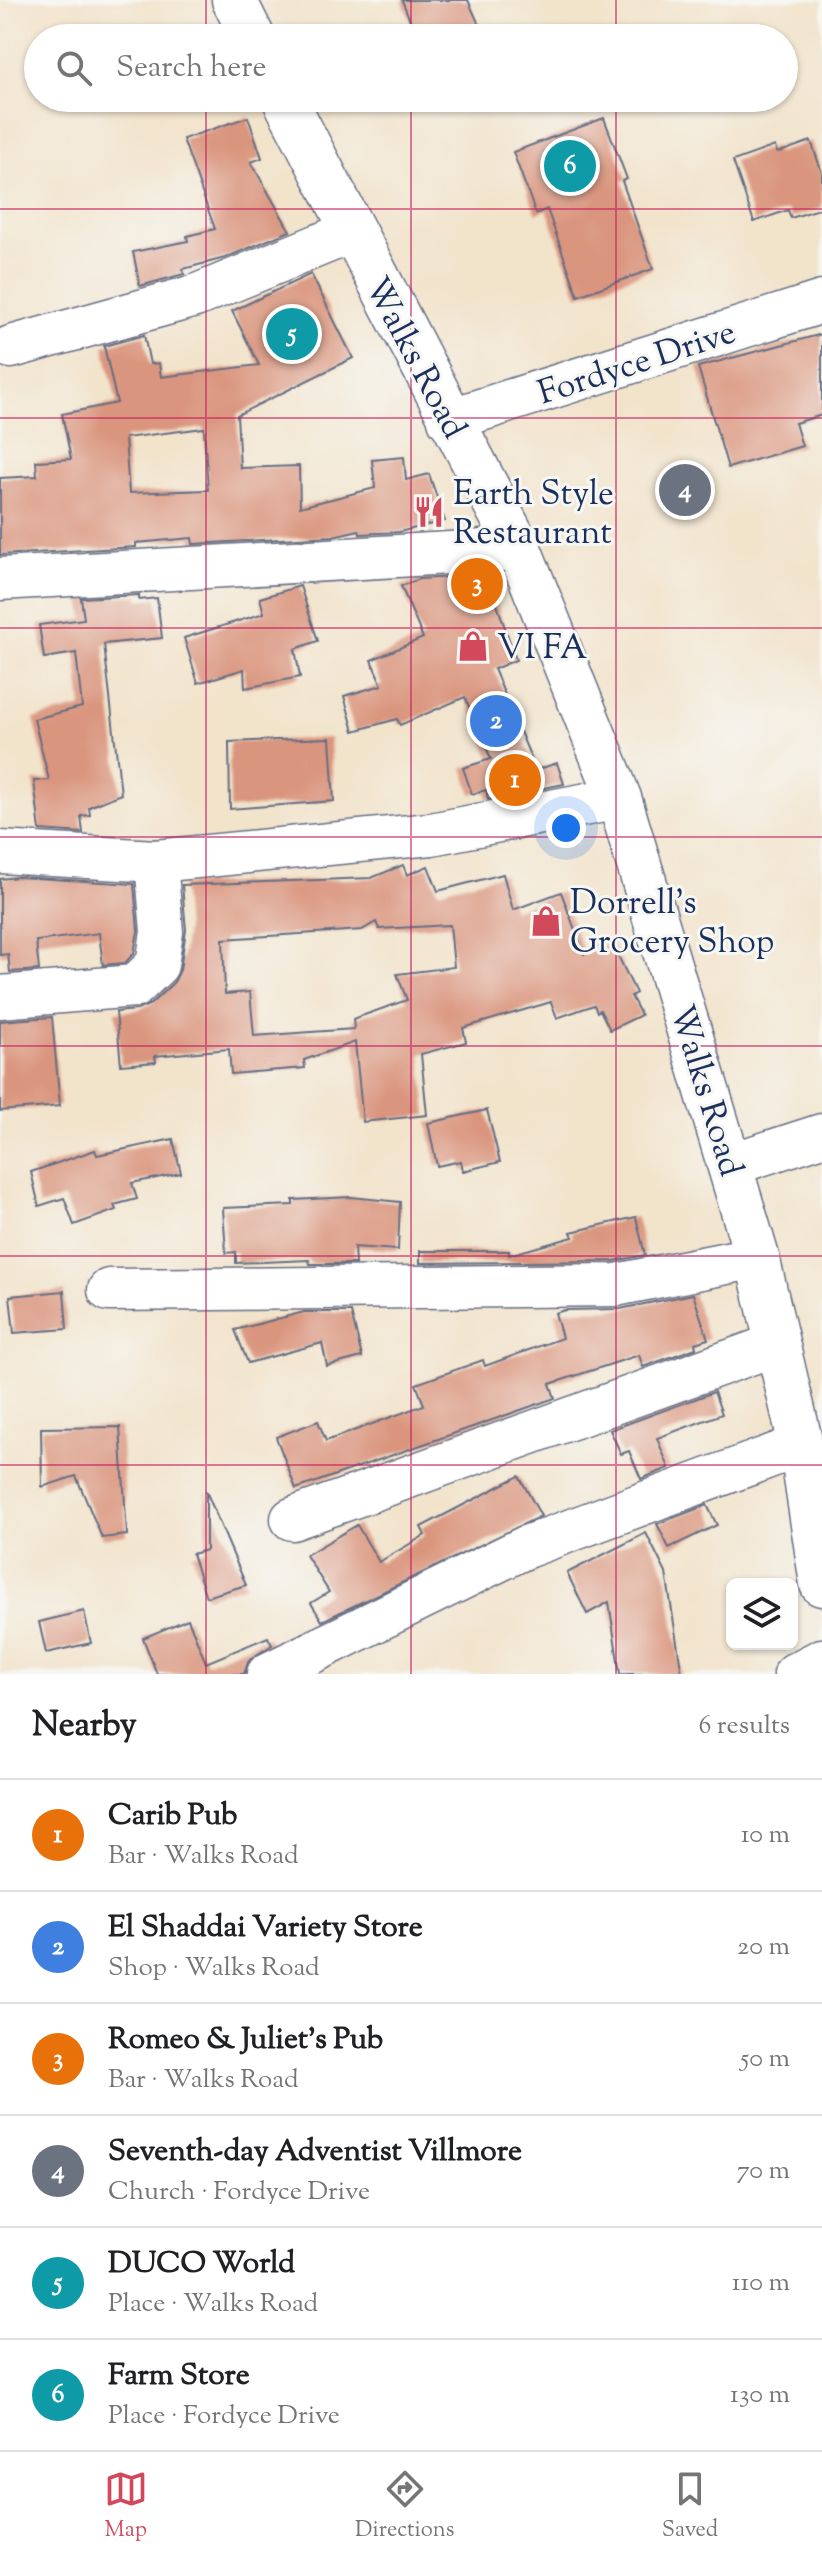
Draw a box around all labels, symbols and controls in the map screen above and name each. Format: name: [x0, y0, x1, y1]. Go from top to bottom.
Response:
search box: [24, 24, 798, 112]
icon: search: [52, 46, 96, 90]
text: Search here: [116, 47, 266, 90]
pin: 6: [544, 136, 596, 196]
street label: Walks Road: [351, 269, 477, 448]
pin: 5: [266, 304, 318, 364]
street label: Fordyce Drive: [532, 309, 742, 419]
pin: 4: [659, 460, 711, 520]
place label: Earth Style Restaurant: [453, 471, 614, 559]
restaurant icon: Earth Style Restaurant: [412, 495, 446, 529]
pin: 3: [451, 554, 503, 614]
place label: VI FA: [497, 625, 587, 674]
shop icon: VI FA: [456, 629, 490, 663]
pin: 2: [470, 691, 522, 751]
pin: 1: [489, 750, 541, 810]
your location: [546, 808, 586, 848]
place label: Dorrell's Grocery Shop: [570, 880, 774, 968]
shop icon: Dorrell's Grocery Shop: [529, 904, 563, 938]
street label: Walks Road: [655, 999, 754, 1183]
map controls: [726, 1578, 798, 1650]
button: layers: [726, 1578, 798, 1650]
text: Nearby: [32, 1702, 137, 1751]
text: 6 results: [698, 1708, 790, 1745]
text: Carib Pub: [108, 1795, 237, 1838]
text: 1: [54, 1817, 62, 1854]
text: 10 m: [741, 1817, 790, 1854]
text: Bar · Walks Road: [108, 1838, 299, 1875]
text: El Shaddai Variety Store: [108, 1907, 423, 1950]
text: 2: [52, 1929, 64, 1966]
text: 20 m: [737, 1929, 790, 1966]
text: Shop · Walks Road: [108, 1950, 320, 1987]
text: Romeo & Juliet's Pub: [108, 2019, 383, 2062]
text: 3: [53, 2041, 63, 2078]
text: 50 m: [740, 2041, 790, 2078]
text: Bar · Walks Road: [108, 2062, 299, 2099]
text: Seventh-day Adventist Villmore: [108, 2131, 522, 2174]
text: 4: [51, 2153, 65, 2190]
text: 70 m: [737, 2153, 790, 2190]
text: Church · Fordyce Drive: [108, 2174, 370, 2211]
text: DUCO World: [108, 2243, 295, 2286]
text: 5: [54, 2265, 62, 2302]
text: 110 m: [732, 2265, 790, 2302]
text: Place · Walks Road: [108, 2286, 318, 2323]
text: Farm Store: [108, 2355, 250, 2398]
text: 6: [52, 2377, 64, 2414]
text: 130 m: [730, 2377, 790, 2414]
text: Place · Fordyce Drive: [108, 2398, 340, 2435]
tab: Map: [104, 2467, 148, 2547]
tab: Directions: [355, 2467, 454, 2547]
tab: Saved: [662, 2467, 718, 2547]

